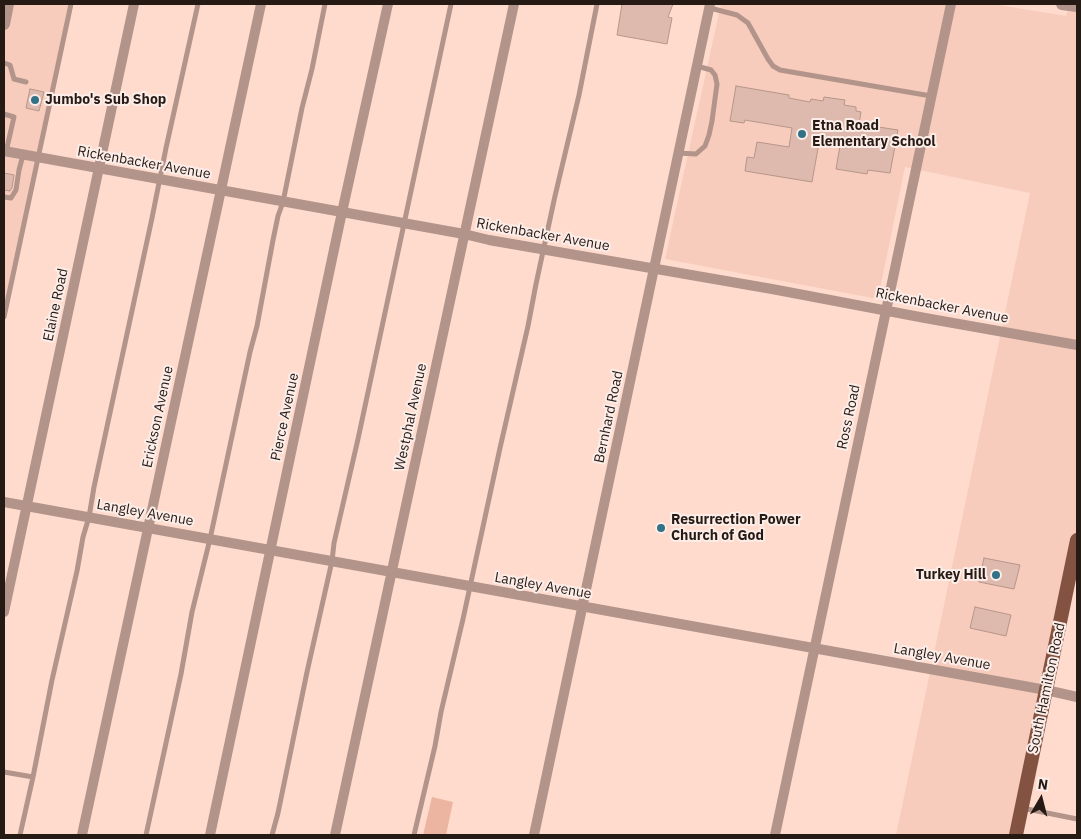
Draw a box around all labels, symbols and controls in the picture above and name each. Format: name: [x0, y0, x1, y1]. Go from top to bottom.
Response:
place label: Jumbo's Sub Shop: [45, 92, 166, 108]
marker: Jumbo's Sub Shop: [29, 94, 41, 106]
place label: Etna Road Elementary School: [812, 118, 936, 150]
marker: Etna Road Elementary School: [796, 128, 808, 140]
street label: Rickenbacker Avenue: [76, 143, 212, 183]
street label: Rickenbacker Avenue: [475, 215, 611, 255]
street label: Elaine Road: [40, 267, 72, 343]
street label: Rickenbacker Avenue: [874, 285, 1010, 327]
street label: Westphal Avenue: [391, 362, 431, 472]
street label: Erickson Avenue: [139, 365, 177, 469]
street label: Bernhard Road: [591, 369, 627, 465]
street label: Pierce Avenue: [267, 372, 303, 462]
street label: Ross Road: [834, 383, 864, 451]
street label: Langley Avenue: [95, 496, 195, 530]
place label: Resurrection Power Church of God: [671, 512, 801, 544]
marker: Resurrection Power Church of God: [655, 522, 667, 534]
place label: Turkey Hill: [916, 567, 986, 583]
street label: Langley Avenue: [493, 569, 593, 603]
marker: Turkey Hill: [990, 569, 1002, 581]
street label: South Hamilton Road: [1025, 621, 1069, 755]
street label: Langley Avenue: [892, 640, 992, 674]
north arrow: [1016, 774, 1066, 824]
text: N: [1037, 775, 1049, 794]

